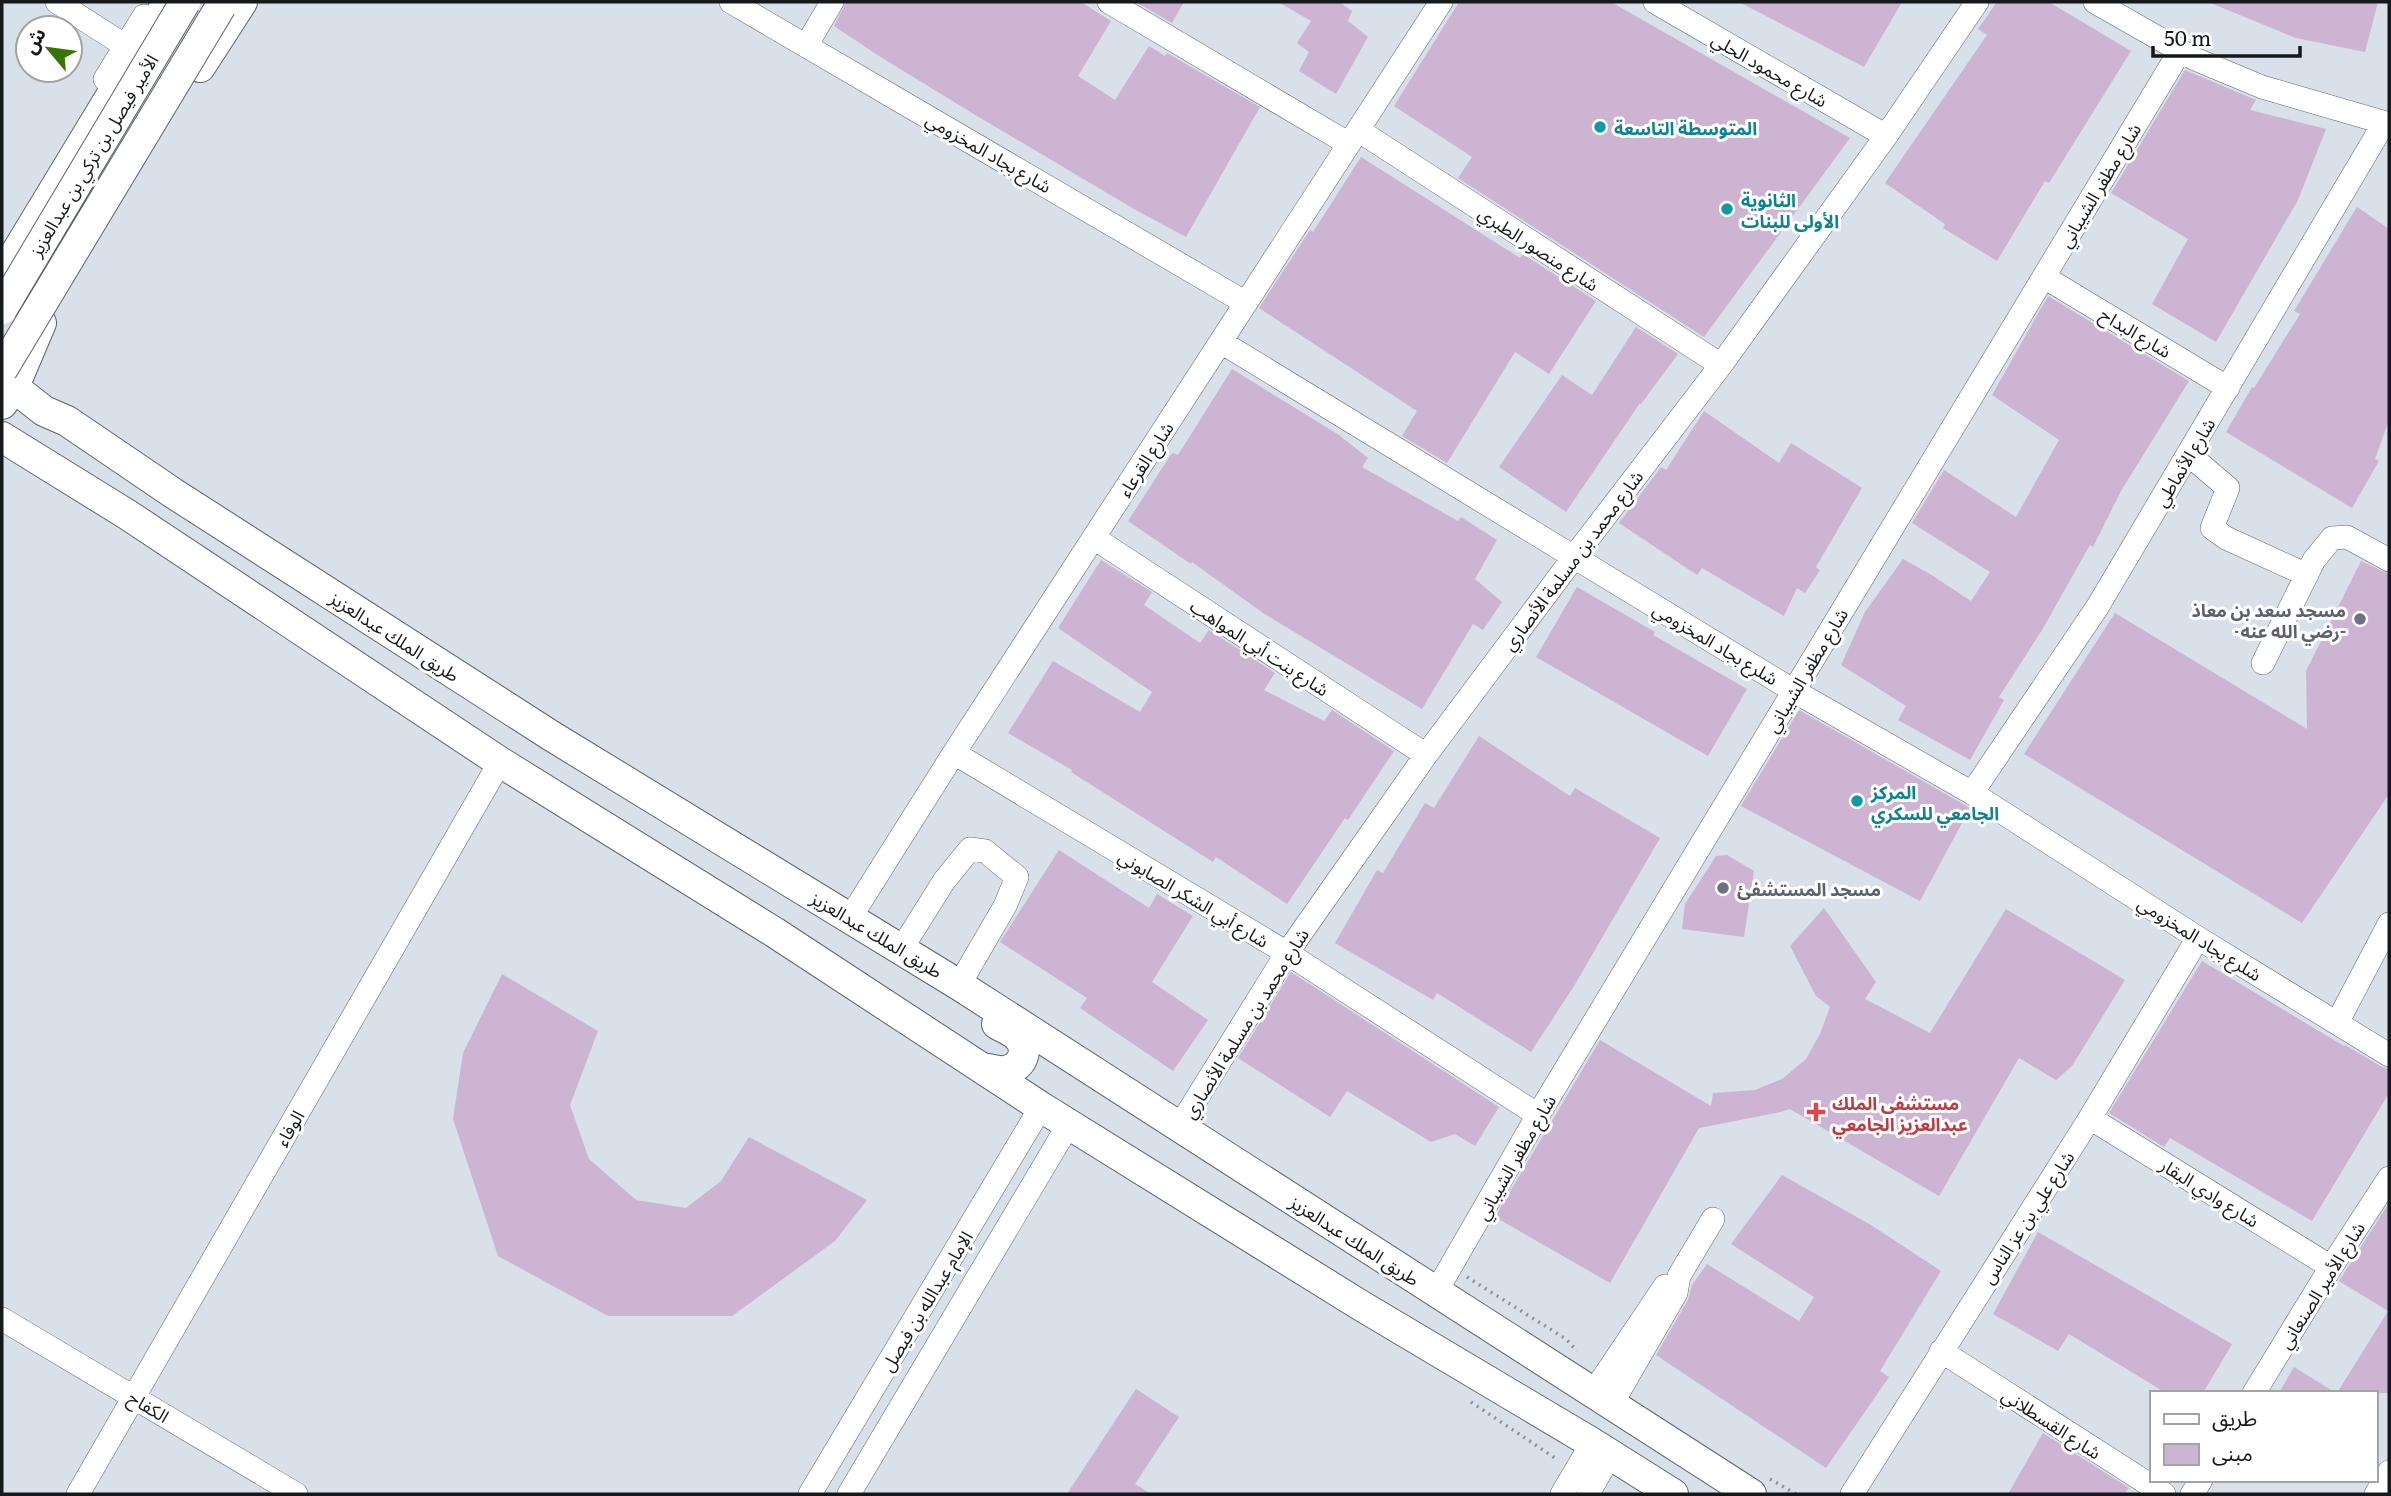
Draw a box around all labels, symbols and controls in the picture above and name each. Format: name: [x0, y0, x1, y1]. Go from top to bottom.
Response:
north arrow: [14, 14, 84, 84]
scale bar: [2153, 14, 2300, 58]
text: 50 m: [2164, 21, 2211, 52]
text: ش: [15, 22, 52, 58]
street label: شارع محمود الحلي: [1706, 25, 1833, 115]
street label: الأمير فيصل بن تركي بن عبدالعزيز: [21, 49, 165, 263]
street label: شارع بجاد المخزومي: [920, 105, 1057, 201]
place label: المتوسطة التاسعة: [1614, 114, 1757, 141]
street label: شارع مظفر الشيباني: [2051, 118, 2149, 253]
marker: المتوسطة التاسعة: [1592, 119, 1608, 135]
place label: الثانوية الأولى للبنات: [1741, 186, 1839, 234]
street label: شارع منصور الطبري: [1472, 199, 1605, 299]
marker: الثانوية الأولى للبنات: [1719, 201, 1735, 217]
street label: شارع البداح: [2094, 300, 2177, 366]
street label: شارع الأنماطي: [2147, 412, 2223, 513]
street label: شارع القرعاء: [1111, 416, 1181, 503]
street label: شارع محمد بن مسلمة الأنصاري: [1495, 464, 1651, 657]
street label: طريق الملك عبدالعزيز: [324, 583, 465, 688]
street label: شارع بنت أبي المواهب: [1184, 592, 1335, 704]
street label: شلرع بجاد المخزومي: [1647, 595, 1784, 693]
place label: مسجد سعد بن معاذ -رضي الله عنه-: [2191, 596, 2346, 646]
street label: شارع مظفر الشيباني: [1758, 603, 1856, 738]
marker: مسجد سعد بن معاذ -رضي الله عنه-: [2352, 611, 2368, 627]
place label: المركز الجامعي للسكري: [1870, 778, 1999, 828]
marker: المركز الجامعي للسكري: [1849, 793, 1865, 809]
street label: شارع أبي الشكر الصابوني: [1113, 842, 1274, 955]
place label: مسجد المستشفئ: [1737, 875, 1881, 902]
marker: مسجد المستشفئ: [1715, 880, 1731, 896]
street label: طريق الملك عبدالعزيز: [805, 883, 948, 984]
street label: شلرع بجاد المخزومي: [2132, 889, 2267, 989]
street label: شارع محمد بن مسلمة الأنصاري: [1175, 923, 1316, 1124]
street label: شارع مظفر الشيباني: [1468, 1089, 1564, 1226]
place label: مستشفى الملك عبدالعزيز الجامعي: [1832, 1089, 1968, 1139]
marker: مستشفى الملك عبدالعزيز الجامعي: [1806, 1102, 1826, 1122]
street label: الوفاء: [268, 1105, 310, 1151]
street label: شارع علي بن عز الناس: [1974, 1145, 2082, 1290]
street label: شارع وادي البقار: [2153, 1150, 2265, 1235]
street label: طريق الملك عبدالعزيز: [1284, 1187, 1425, 1292]
street label: شارع الأمير الصنعاني: [2271, 1216, 2373, 1355]
street label: الإمام عبدالله بن فيصل: [873, 1226, 980, 1377]
street label: شارع القسطلاني: [1996, 1381, 2107, 1467]
street label: الكفاح: [123, 1383, 175, 1430]
legend: [2150, 1391, 2377, 1482]
text: طريق: [2212, 1401, 2257, 1432]
text: مبنى: [2212, 1436, 2253, 1467]

